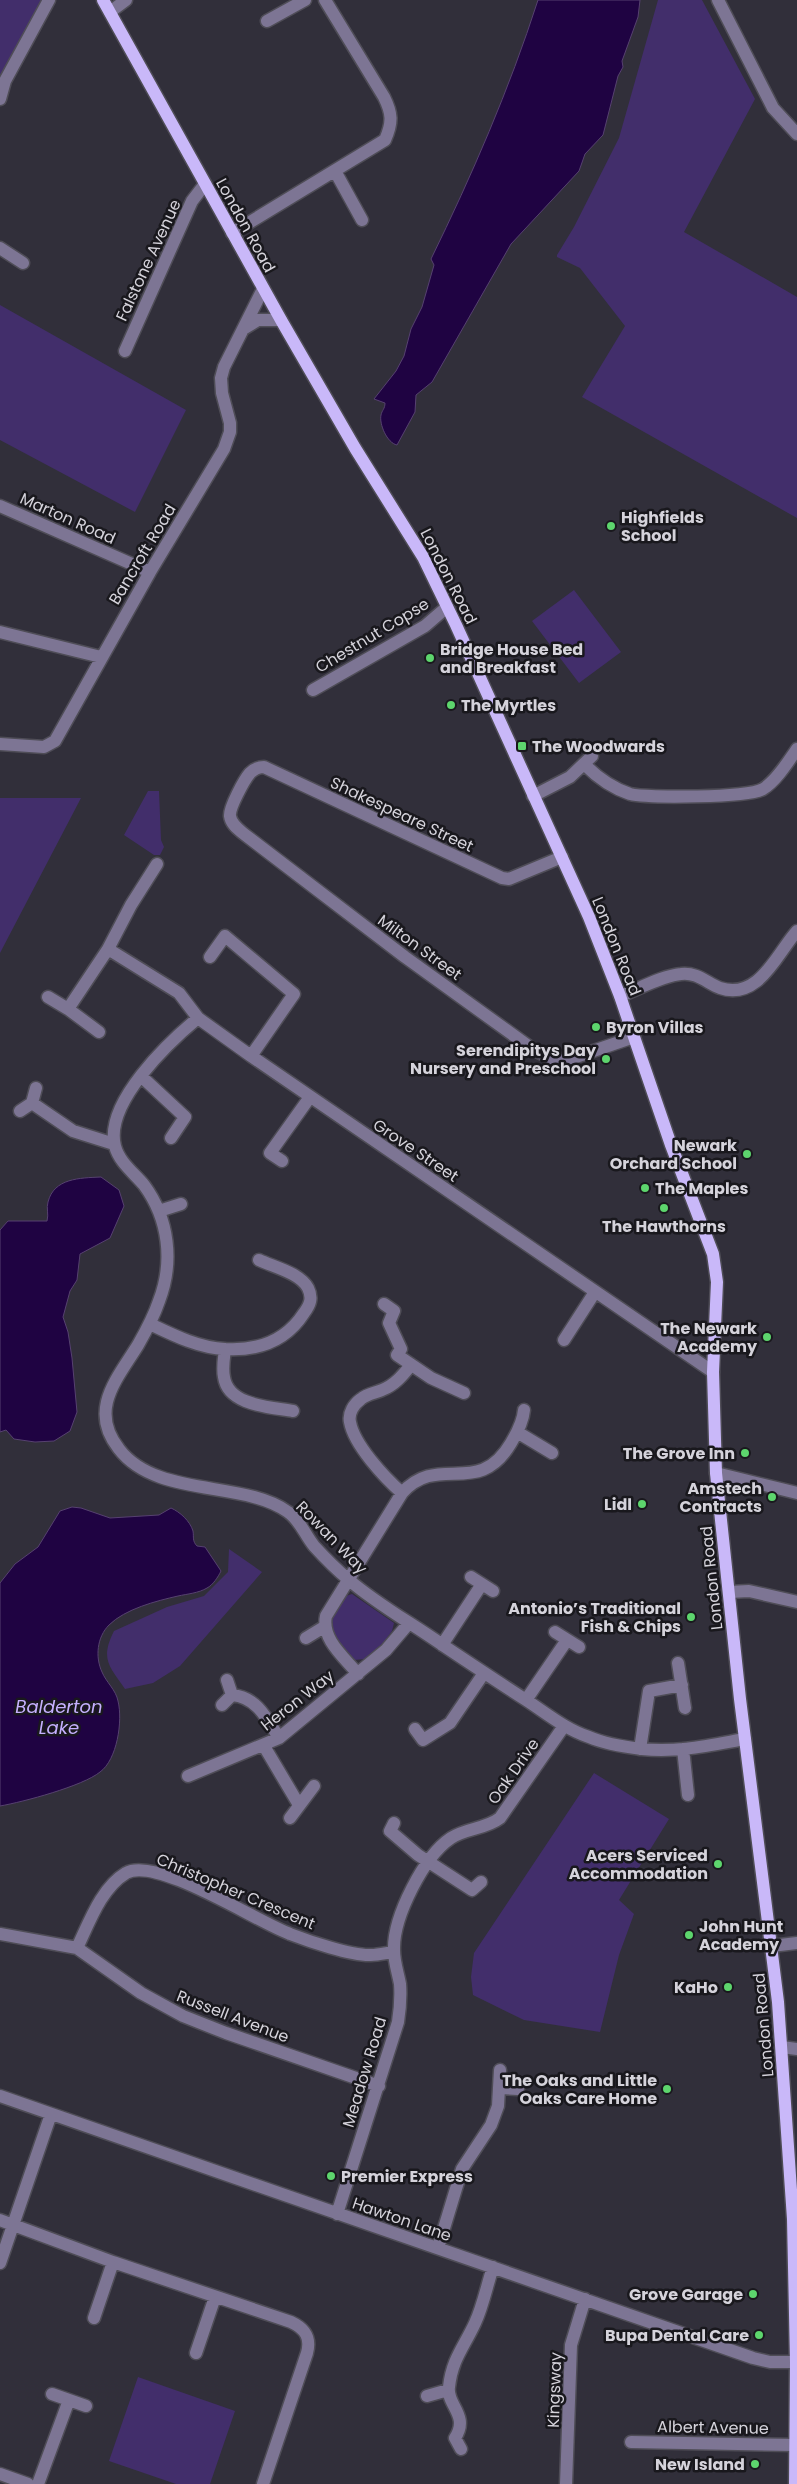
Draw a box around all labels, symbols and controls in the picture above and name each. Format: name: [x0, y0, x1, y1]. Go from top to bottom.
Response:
street label: London Road: [210, 174, 281, 277]
street label: Falstone Avenue: [110, 196, 187, 325]
street label: Marton Road: [16, 487, 119, 550]
street label: Bancroft Road: [103, 500, 182, 609]
place label: Highfields School: [621, 506, 704, 547]
marker: Highfields School: [605, 520, 617, 532]
street label: London Road: [415, 524, 483, 628]
street label: Chestnut Copse: [311, 592, 434, 678]
place label: Bridge House Bed and Breakfast: [440, 638, 583, 679]
marker: Bridge House Bed and Breakfast: [424, 652, 436, 664]
place label: The Myrtles: [461, 694, 556, 717]
marker: The Myrtles: [445, 699, 457, 711]
place label: The Woodwards: [532, 735, 665, 758]
marker: The Woodwards: [516, 740, 528, 752]
street label: Shakespeare Street: [326, 771, 477, 858]
street label: London Road: [586, 893, 647, 999]
street label: Milton Street: [373, 909, 467, 986]
place label: Byron Villas: [606, 1016, 704, 1039]
marker: Byron Villas: [590, 1021, 602, 1033]
place label: Serendipitys Day Nursery and Preschool: [410, 1039, 597, 1080]
marker: Serendipitys Day Nursery and Preschool: [600, 1053, 612, 1065]
street label: Grove Street: [368, 1113, 463, 1188]
place label: Newark Orchard School: [610, 1134, 737, 1175]
marker: Newark Orchard School: [741, 1148, 753, 1160]
place label: The Maples: [655, 1177, 748, 1200]
marker: The Maples: [639, 1182, 651, 1194]
marker: The Hawthorns: [658, 1202, 670, 1214]
place label: The Hawthorns: [602, 1215, 726, 1238]
place label: The Newark Academy: [660, 1317, 758, 1358]
marker: The Newark Academy: [761, 1331, 773, 1343]
place label: The Grove Inn: [623, 1442, 735, 1465]
marker: The Grove Inn: [739, 1447, 751, 1459]
place label: Amstech Contracts: [680, 1477, 762, 1518]
marker: Amstech Contracts: [766, 1491, 778, 1503]
place label: Lidl: [604, 1493, 632, 1516]
street label: Rowan Way: [291, 1496, 373, 1579]
marker: Lidl: [636, 1498, 648, 1510]
street label: London Road: [695, 1525, 728, 1631]
place label: Antonio’s Traditional Fish & Chips: [508, 1597, 681, 1638]
marker: Antonio’s Traditional Fish & Chips: [685, 1611, 697, 1623]
street label: Heron Way: [256, 1665, 339, 1736]
water label: Balderton Lake: [15, 1694, 103, 1740]
street label: Oak Drive: [482, 1733, 545, 1809]
place label: Acers Serviced Accommodation: [569, 1844, 708, 1885]
street label: Christopher Crescent: [153, 1848, 319, 1935]
marker: Acers Serviced Accommodation: [712, 1858, 724, 1870]
place label: John Hunt Academy: [699, 1915, 783, 1956]
marker: John Hunt Academy: [683, 1929, 695, 1941]
street label: London Road: [747, 1972, 780, 2078]
place label: KaHo: [674, 1976, 718, 1999]
marker: KaHo: [722, 1981, 734, 1993]
street label: Russell Avenue: [173, 1984, 292, 2049]
street label: Meadow Road: [337, 2014, 392, 2130]
place label: The Oaks and Little Oaks Care Home: [502, 2069, 657, 2110]
marker: The Oaks and Little Oaks Care Home: [661, 2083, 673, 2095]
place label: Premier Express: [341, 2165, 473, 2188]
marker: Premier Express: [325, 2170, 337, 2182]
street label: Hawton Lane: [349, 2192, 455, 2247]
place label: Grove Garage: [629, 2283, 743, 2306]
marker: Grove Garage: [747, 2288, 759, 2300]
place label: Bupa Dental Care: [605, 2324, 749, 2347]
marker: Bupa Dental Care: [753, 2329, 765, 2341]
street label: Kingsway: [542, 2352, 567, 2428]
street label: Albert Avenue: [657, 2415, 769, 2440]
place label: New Island: [655, 2453, 745, 2476]
marker: New Island: [749, 2458, 761, 2470]

